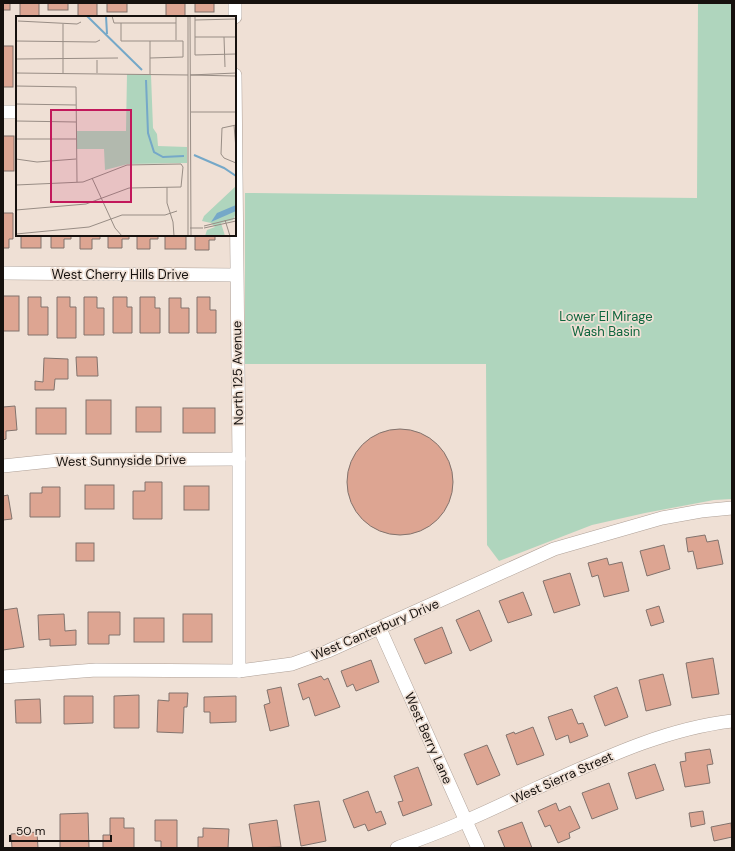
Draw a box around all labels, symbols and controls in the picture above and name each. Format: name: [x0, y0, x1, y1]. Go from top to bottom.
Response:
inset map: [16, 16, 236, 236]
street label: West Cherry Hills Drive: [51, 266, 189, 283]
park label: Lower El Mirage Wash Basin: [559, 308, 653, 340]
street label: North 125 Avenue: [228, 321, 247, 425]
street label: West Sunnyside Drive: [56, 451, 186, 470]
street label: West Canterbury Drive: [309, 595, 442, 664]
street label: West Berry Lane: [401, 690, 456, 787]
street label: West Sierra Street: [509, 747, 616, 807]
scale bar: [10, 817, 111, 843]
text: 50 m: [16, 823, 45, 839]

